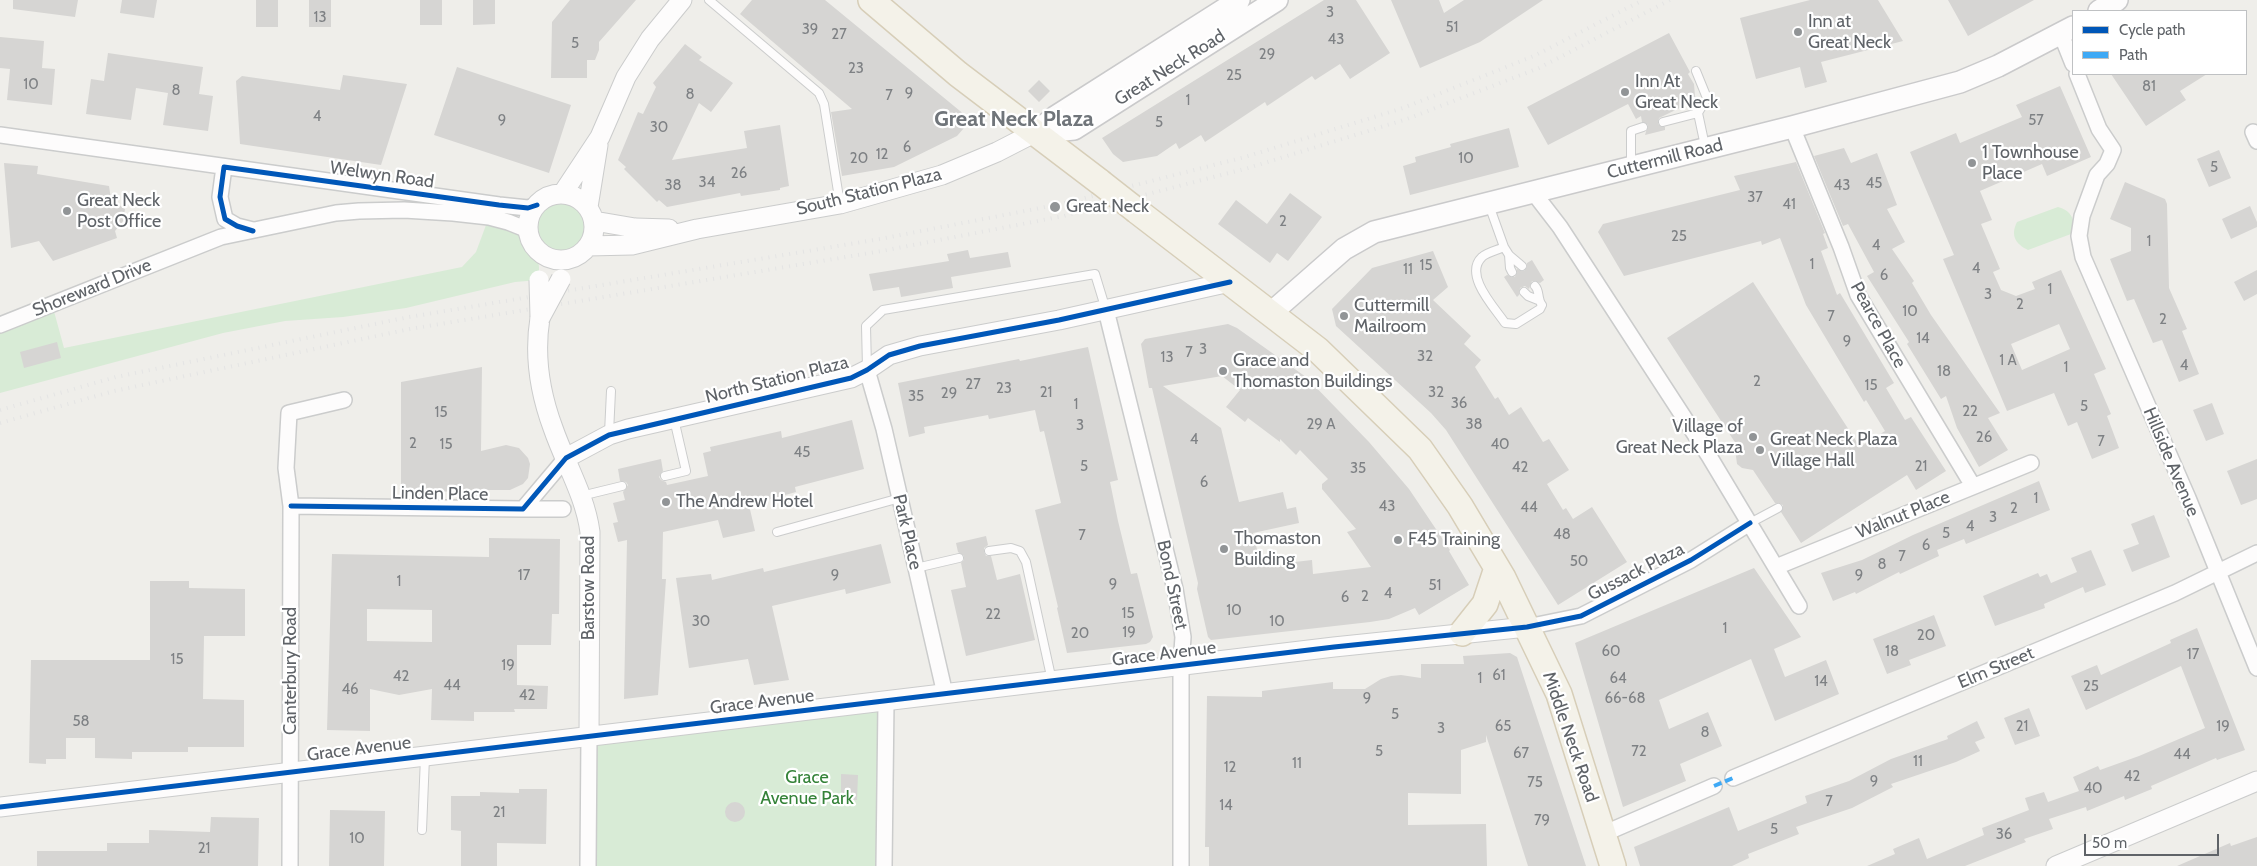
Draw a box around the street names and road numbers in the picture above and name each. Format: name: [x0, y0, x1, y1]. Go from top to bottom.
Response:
street label: Great Neck Road: [1111, 25, 1229, 111]
street label: Cuttermill Road: [1605, 134, 1725, 184]
street label: Welwyn Road: [329, 157, 435, 193]
street label: South Station Plaza: [794, 164, 944, 220]
street label: Shoreward Drive: [29, 254, 155, 322]
street label: Pearce Place: [1846, 278, 1910, 372]
street label: North Station Plaza: [703, 352, 851, 408]
street label: Hillside Avenue: [2138, 404, 2204, 520]
street label: Linden Place: [392, 482, 488, 506]
street label: Walnut Place: [1853, 486, 1953, 544]
street label: Park Place: [888, 492, 926, 572]
street label: Barstow Road: [578, 536, 600, 640]
street label: Bond Street: [1152, 538, 1192, 632]
street label: Gussack Plaza: [1584, 538, 1688, 606]
street label: Canterbury Road: [280, 607, 302, 735]
street label: Grace Avenue: [1111, 637, 1217, 671]
street label: Elm Street: [1955, 642, 2037, 694]
street label: Middle Neck Road: [1538, 669, 1602, 805]
street label: Grace Avenue: [709, 685, 815, 719]
street label: Grace Avenue: [306, 732, 412, 766]

